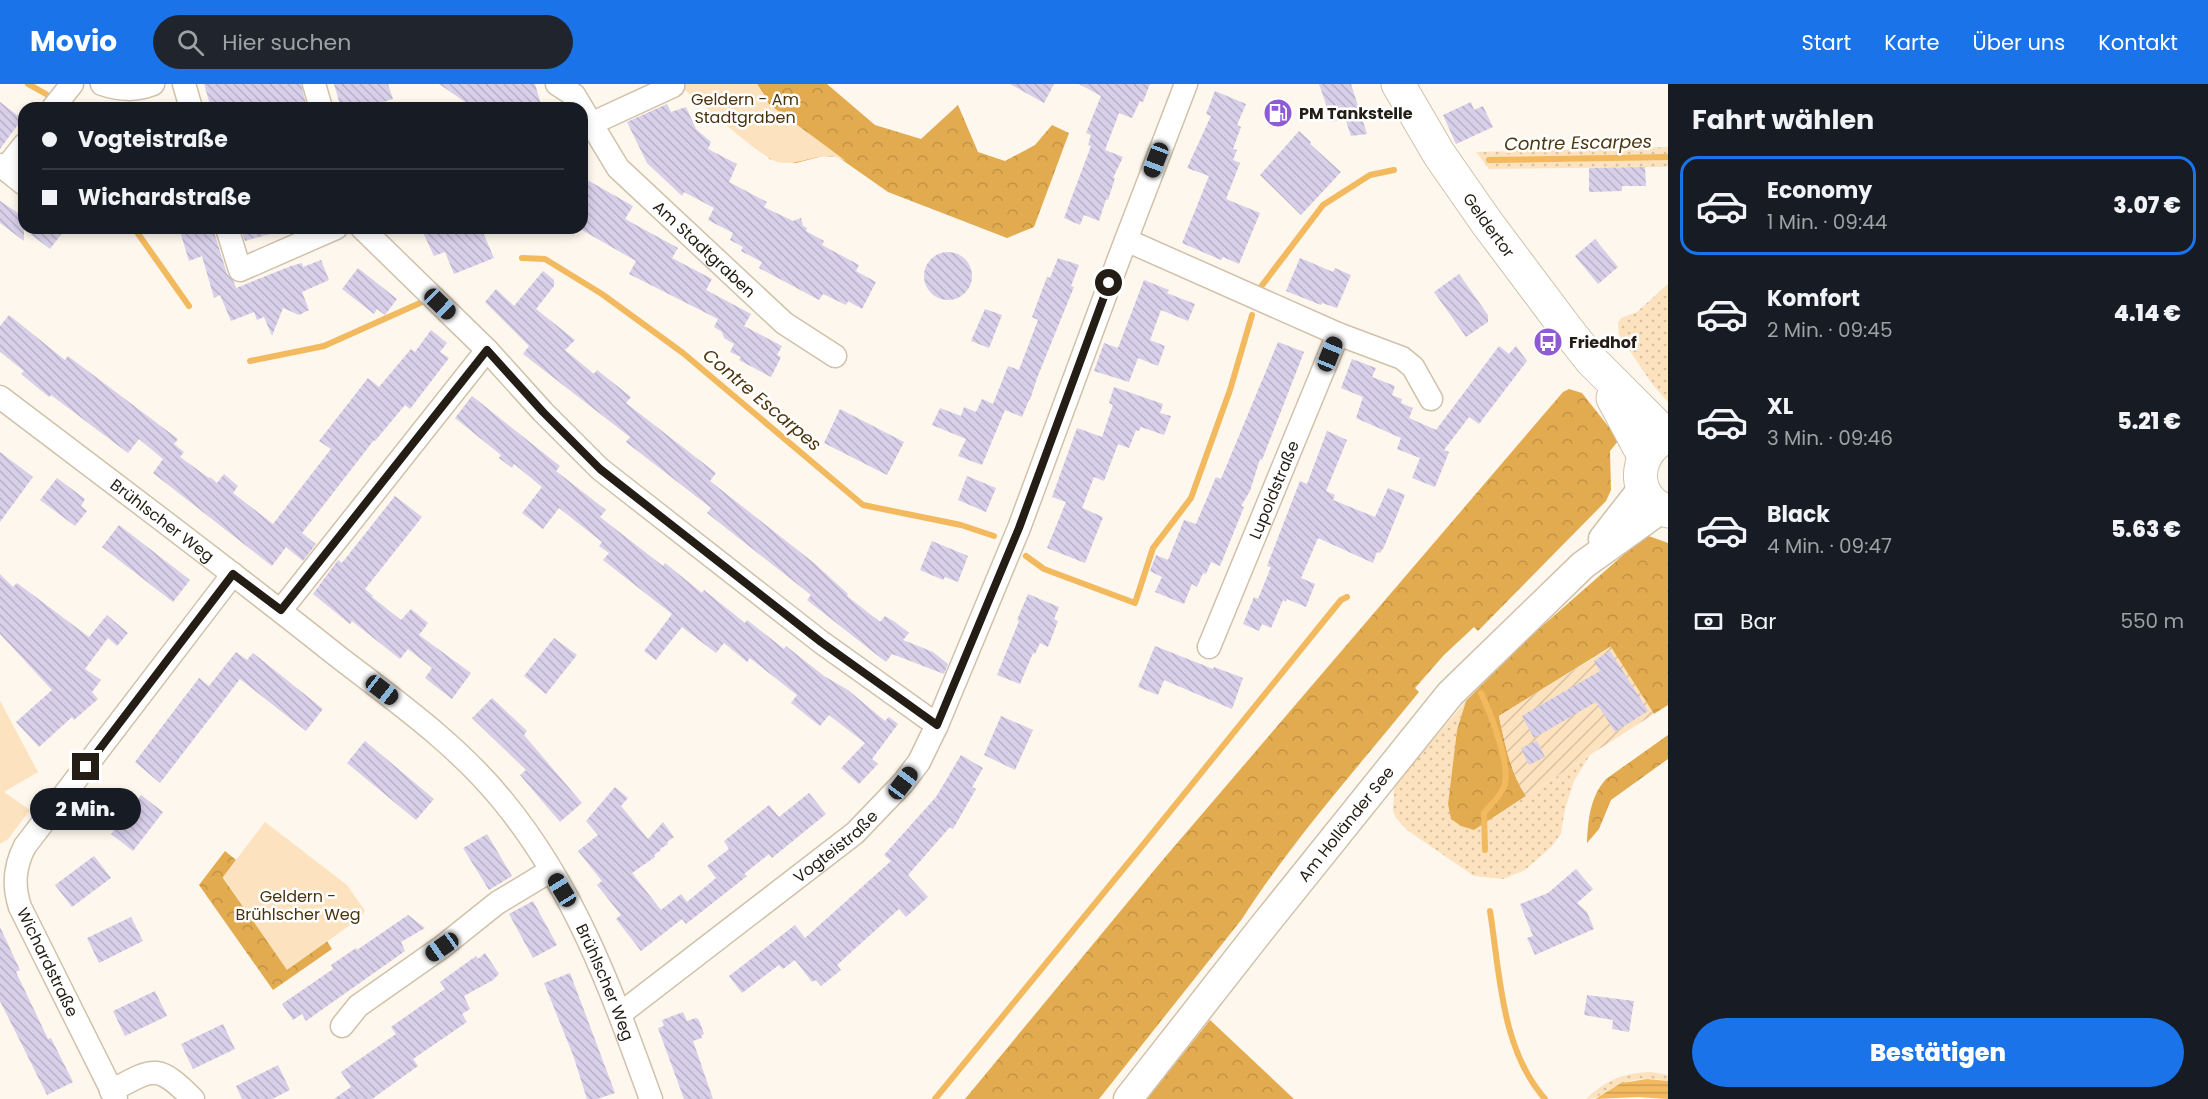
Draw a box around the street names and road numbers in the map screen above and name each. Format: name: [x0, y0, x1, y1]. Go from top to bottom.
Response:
street label: Geldertor: [1457, 188, 1520, 263]
street label: Am Stadtgraben: [648, 195, 761, 303]
street label: Lupoldstraße: [1244, 437, 1305, 543]
street label: Brühlscher Weg: [105, 474, 219, 568]
street label: Am Holländer See: [1293, 761, 1400, 887]
street label: Vogteistraße: [789, 805, 883, 888]
street label: Wichardstraße: [11, 904, 84, 1021]
street label: Brühlscher Weg: [570, 920, 640, 1044]

